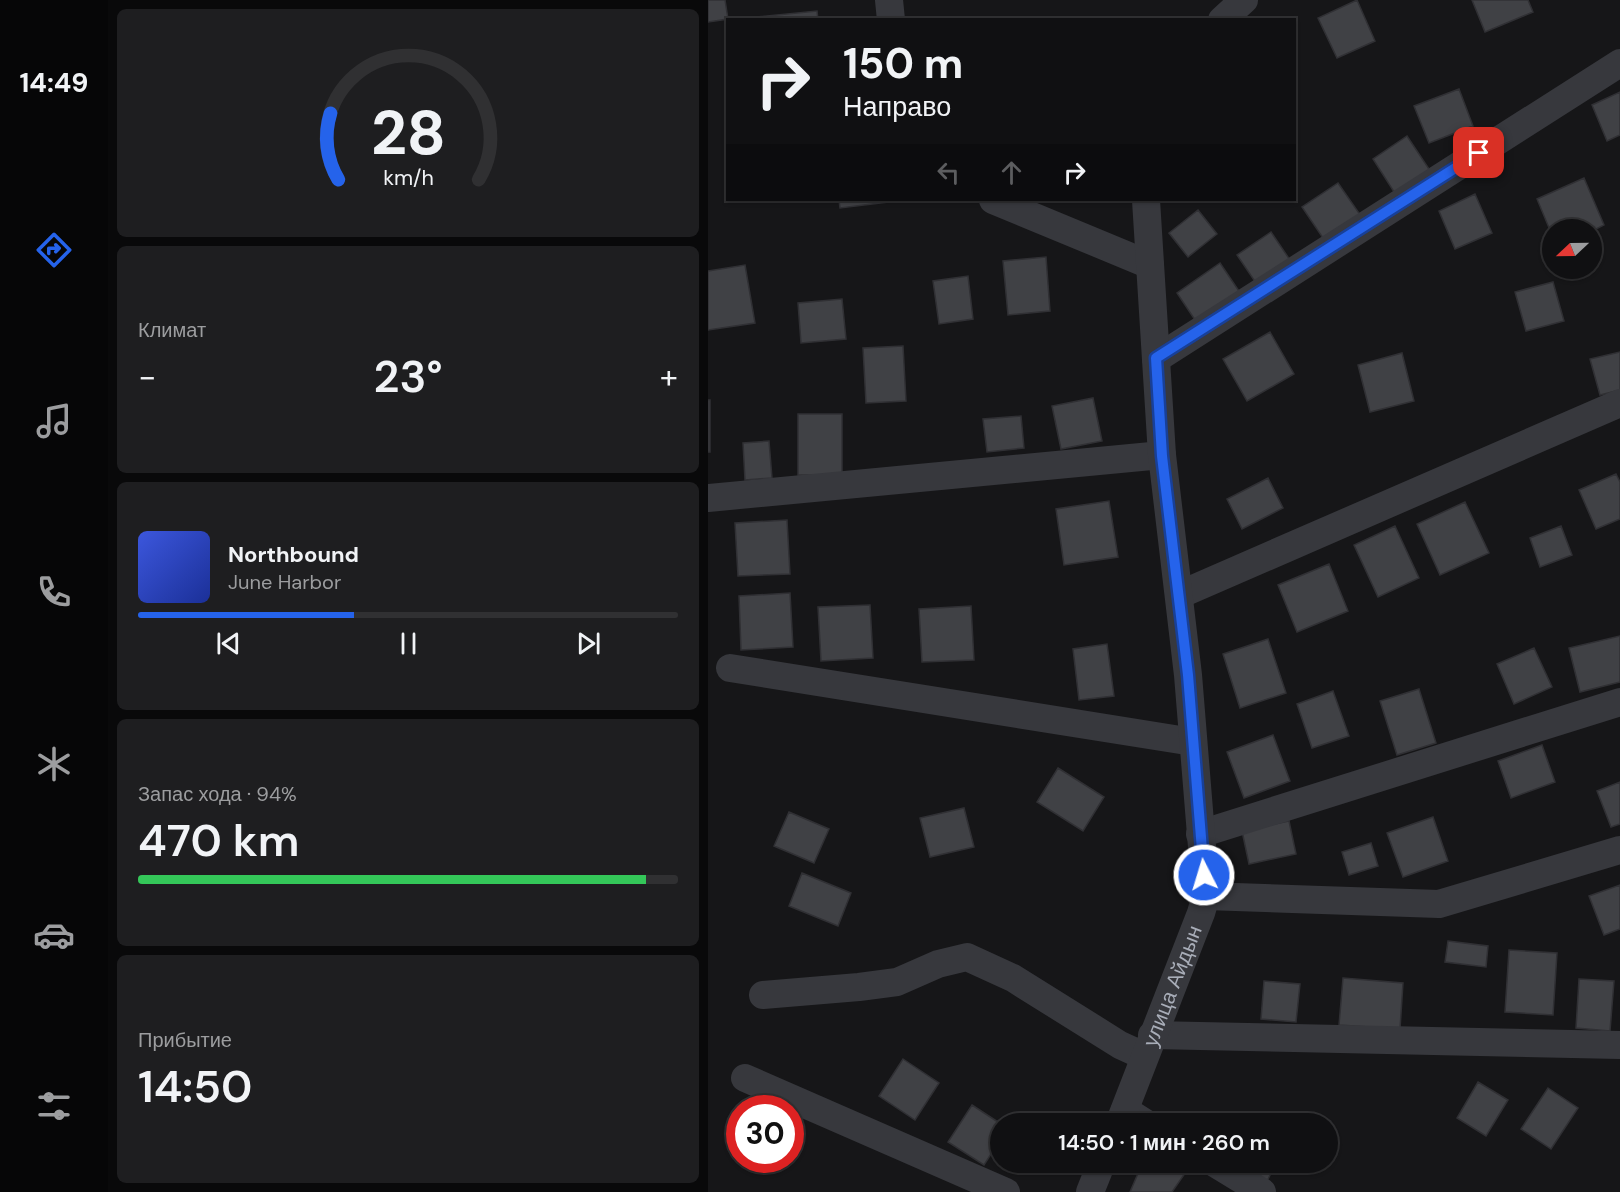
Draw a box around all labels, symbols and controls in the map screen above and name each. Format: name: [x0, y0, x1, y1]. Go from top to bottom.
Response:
text: 150 m: [843, 36, 963, 91]
icon: right: [744, 42, 822, 120]
text: 14:49: [20, 65, 88, 100]
text: Направо: [843, 89, 951, 124]
text: 28: [370, 92, 446, 173]
pin: [1453, 127, 1504, 178]
icon: arrive: [1462, 136, 1495, 169]
icon: left: [932, 156, 965, 189]
icon: ahead: [995, 156, 1028, 189]
icon: right: [1058, 156, 1091, 189]
text: km/h: [383, 164, 433, 192]
north arrow: [1542, 219, 1602, 279]
map controls: [1542, 219, 1602, 279]
icon: directions: [33, 229, 75, 271]
text: Климат: [138, 317, 206, 343]
text: 23°: [374, 347, 443, 406]
text: −: [138, 355, 156, 398]
text: +: [660, 355, 678, 398]
icon: music: [33, 400, 75, 442]
text: Northbound: [228, 540, 359, 569]
text: June Harbor: [228, 569, 341, 595]
icon: phone: [33, 571, 75, 613]
icon: previous: [212, 627, 245, 660]
icon: pause: [392, 627, 425, 660]
icon: next: [572, 627, 605, 660]
icon: climate: [33, 743, 75, 785]
text: Запас хода · 94%: [138, 781, 297, 807]
text: 470 km: [138, 811, 300, 870]
position arrow: [1172, 843, 1236, 907]
icon: car: [33, 914, 75, 956]
street label: улица Айдын: [1136, 921, 1209, 1051]
text: Прибытие: [138, 1027, 232, 1053]
text: 14:50: [138, 1057, 252, 1116]
icon: filters: [33, 1085, 75, 1127]
speed limit sign: 30: [726, 1095, 804, 1173]
text: 14:50 · 1 мин · 260 m: [1058, 1128, 1270, 1157]

